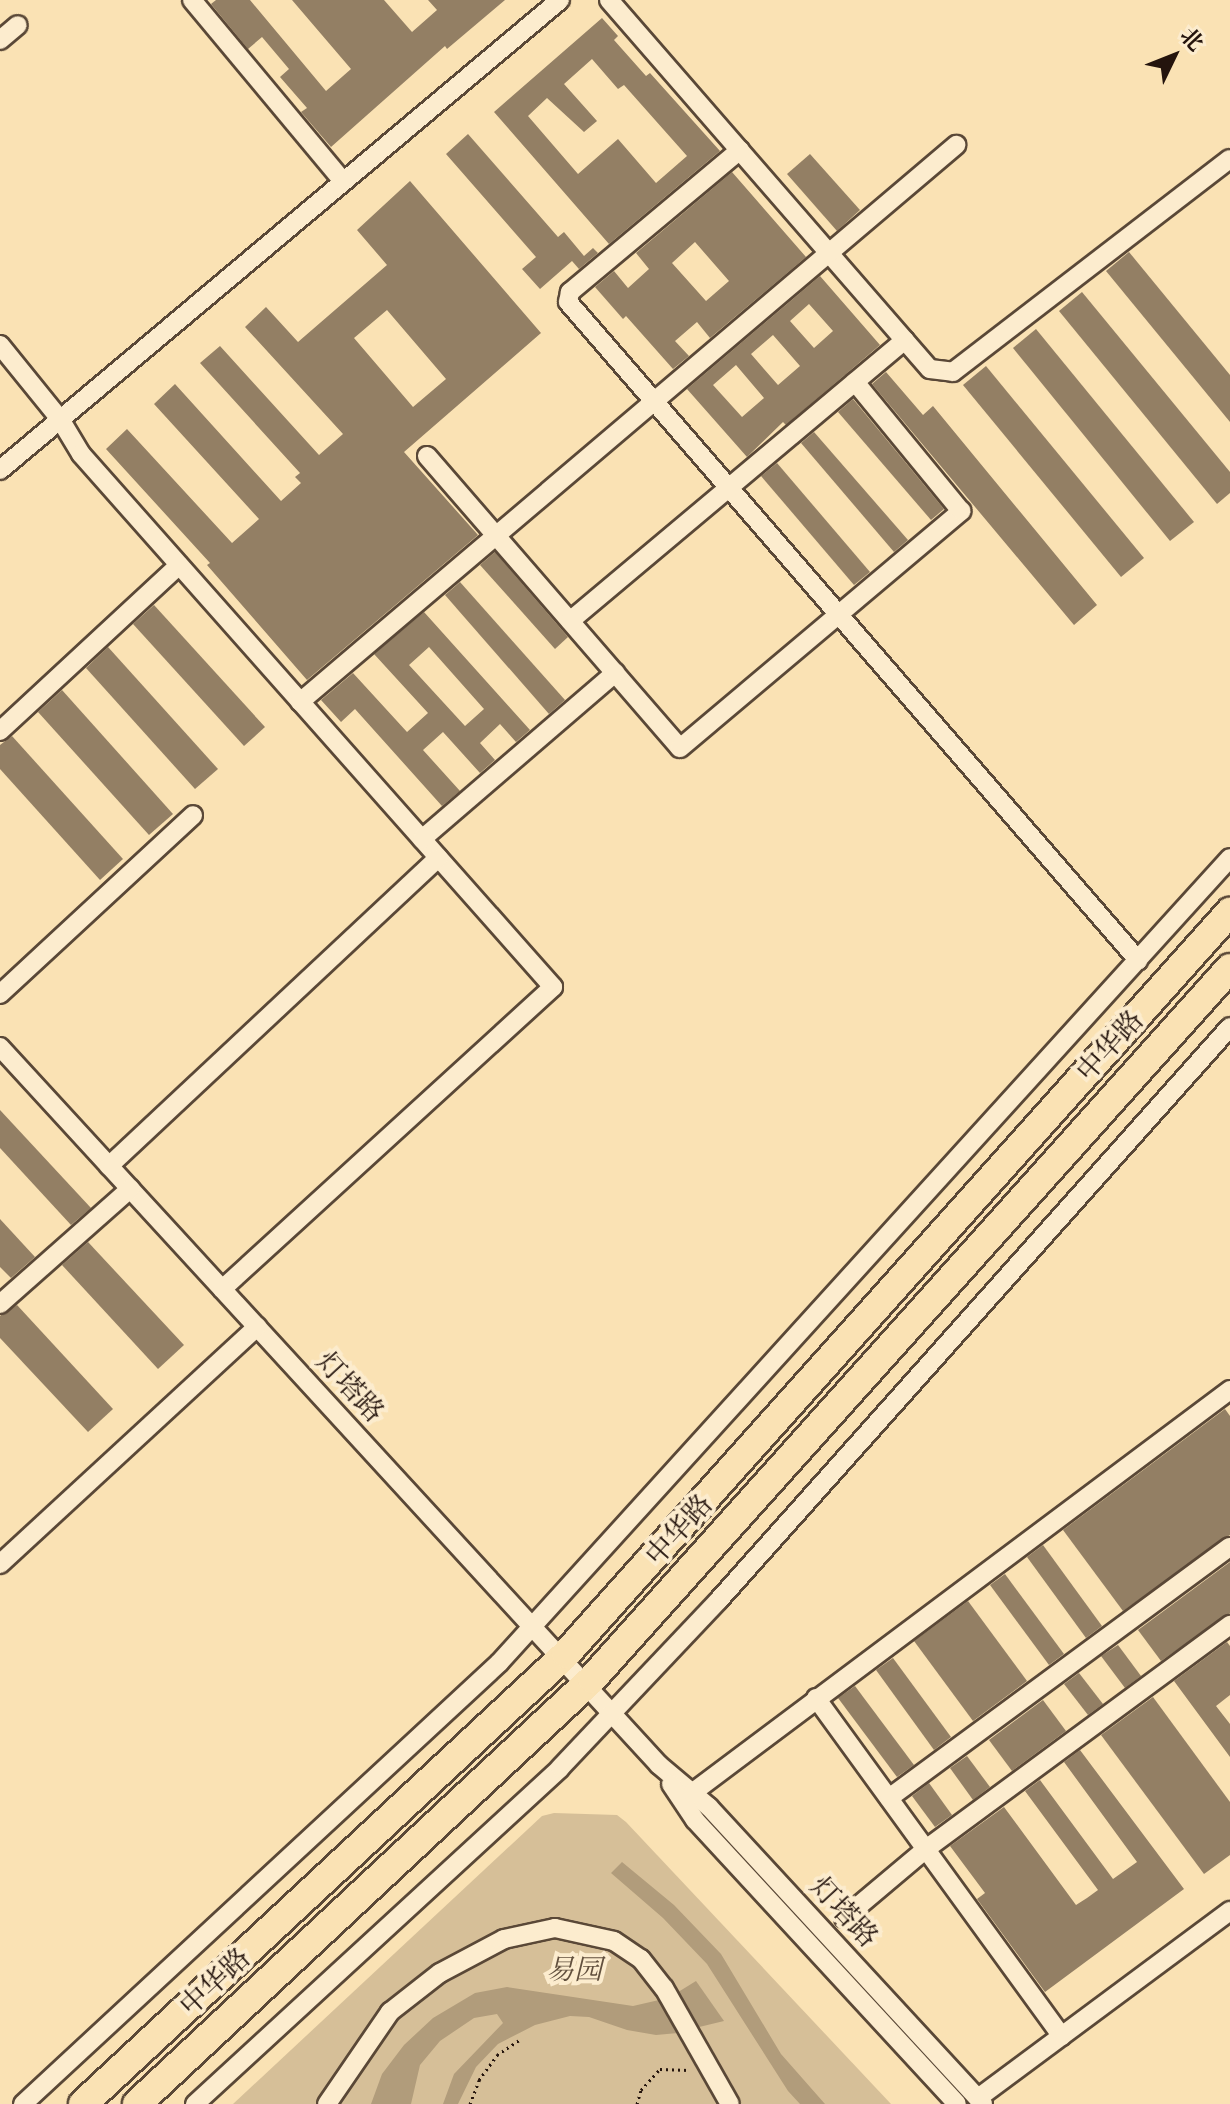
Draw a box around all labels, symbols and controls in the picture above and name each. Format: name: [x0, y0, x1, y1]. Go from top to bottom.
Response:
north arrow: [1134, 16, 1214, 96]
text: 北: [1173, 21, 1210, 58]
street label: 中华路: [1069, 1004, 1151, 1088]
street label: 灯塔路: [309, 1345, 391, 1429]
street label: 中华路: [638, 1488, 720, 1572]
street label: 灯塔路: [803, 1870, 885, 1954]
street label: 中华路: [173, 1941, 257, 2023]
park label: 易园: [546, 1953, 602, 1987]

